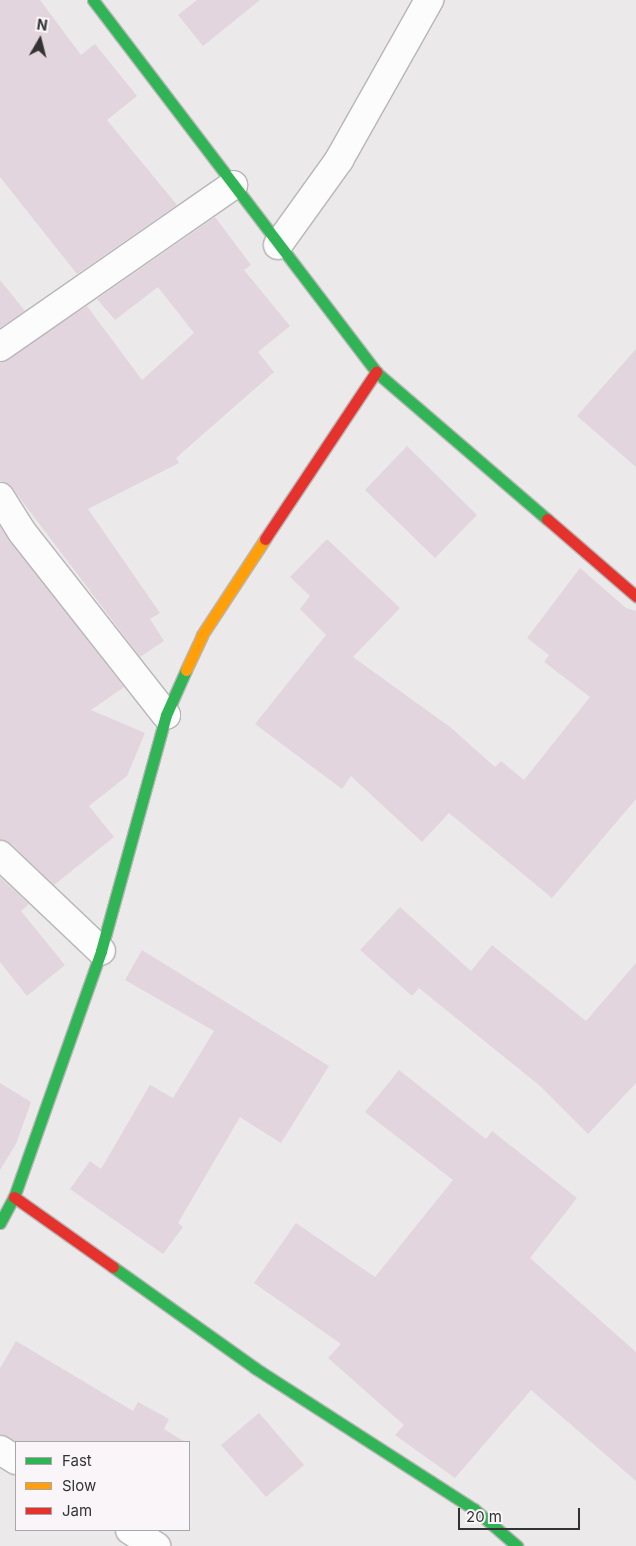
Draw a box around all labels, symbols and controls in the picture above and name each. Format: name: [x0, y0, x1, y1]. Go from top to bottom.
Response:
north arrow: [15, 15, 65, 65]
text: N: [36, 15, 49, 34]
legend: [15, 1441, 190, 1531]
text: Fast: [62, 1451, 92, 1470]
text: Slow: [62, 1476, 96, 1495]
scale bar: [461, 1498, 584, 1530]
text: Jam: [62, 1501, 92, 1520]
text: 20 m: [466, 1507, 502, 1526]

